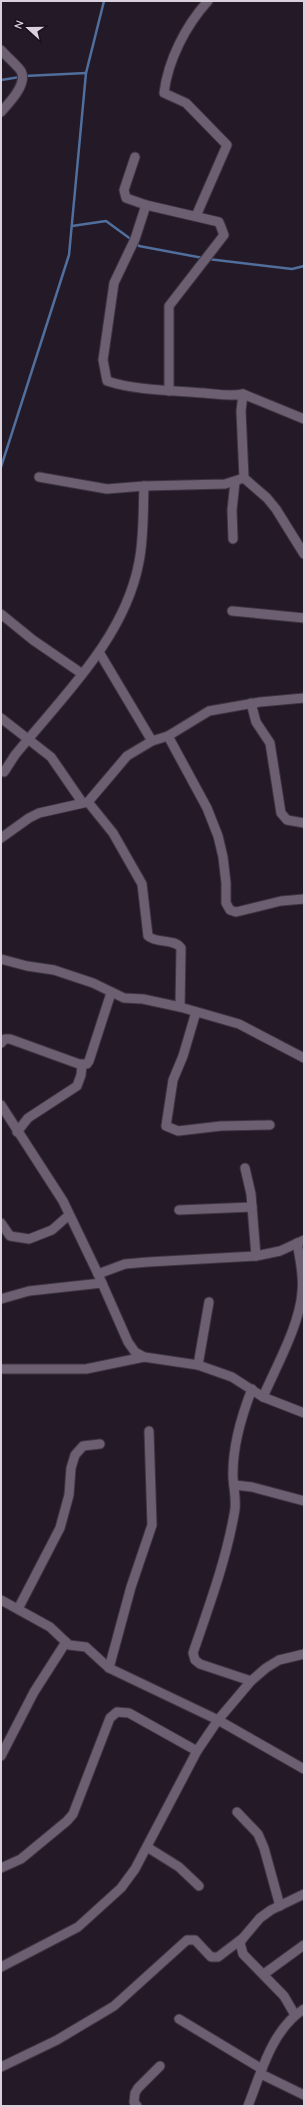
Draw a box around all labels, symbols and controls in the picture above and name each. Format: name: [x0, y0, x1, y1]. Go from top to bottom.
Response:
north arrow: [8, 8, 48, 48]
text: N: [11, 18, 27, 31]

